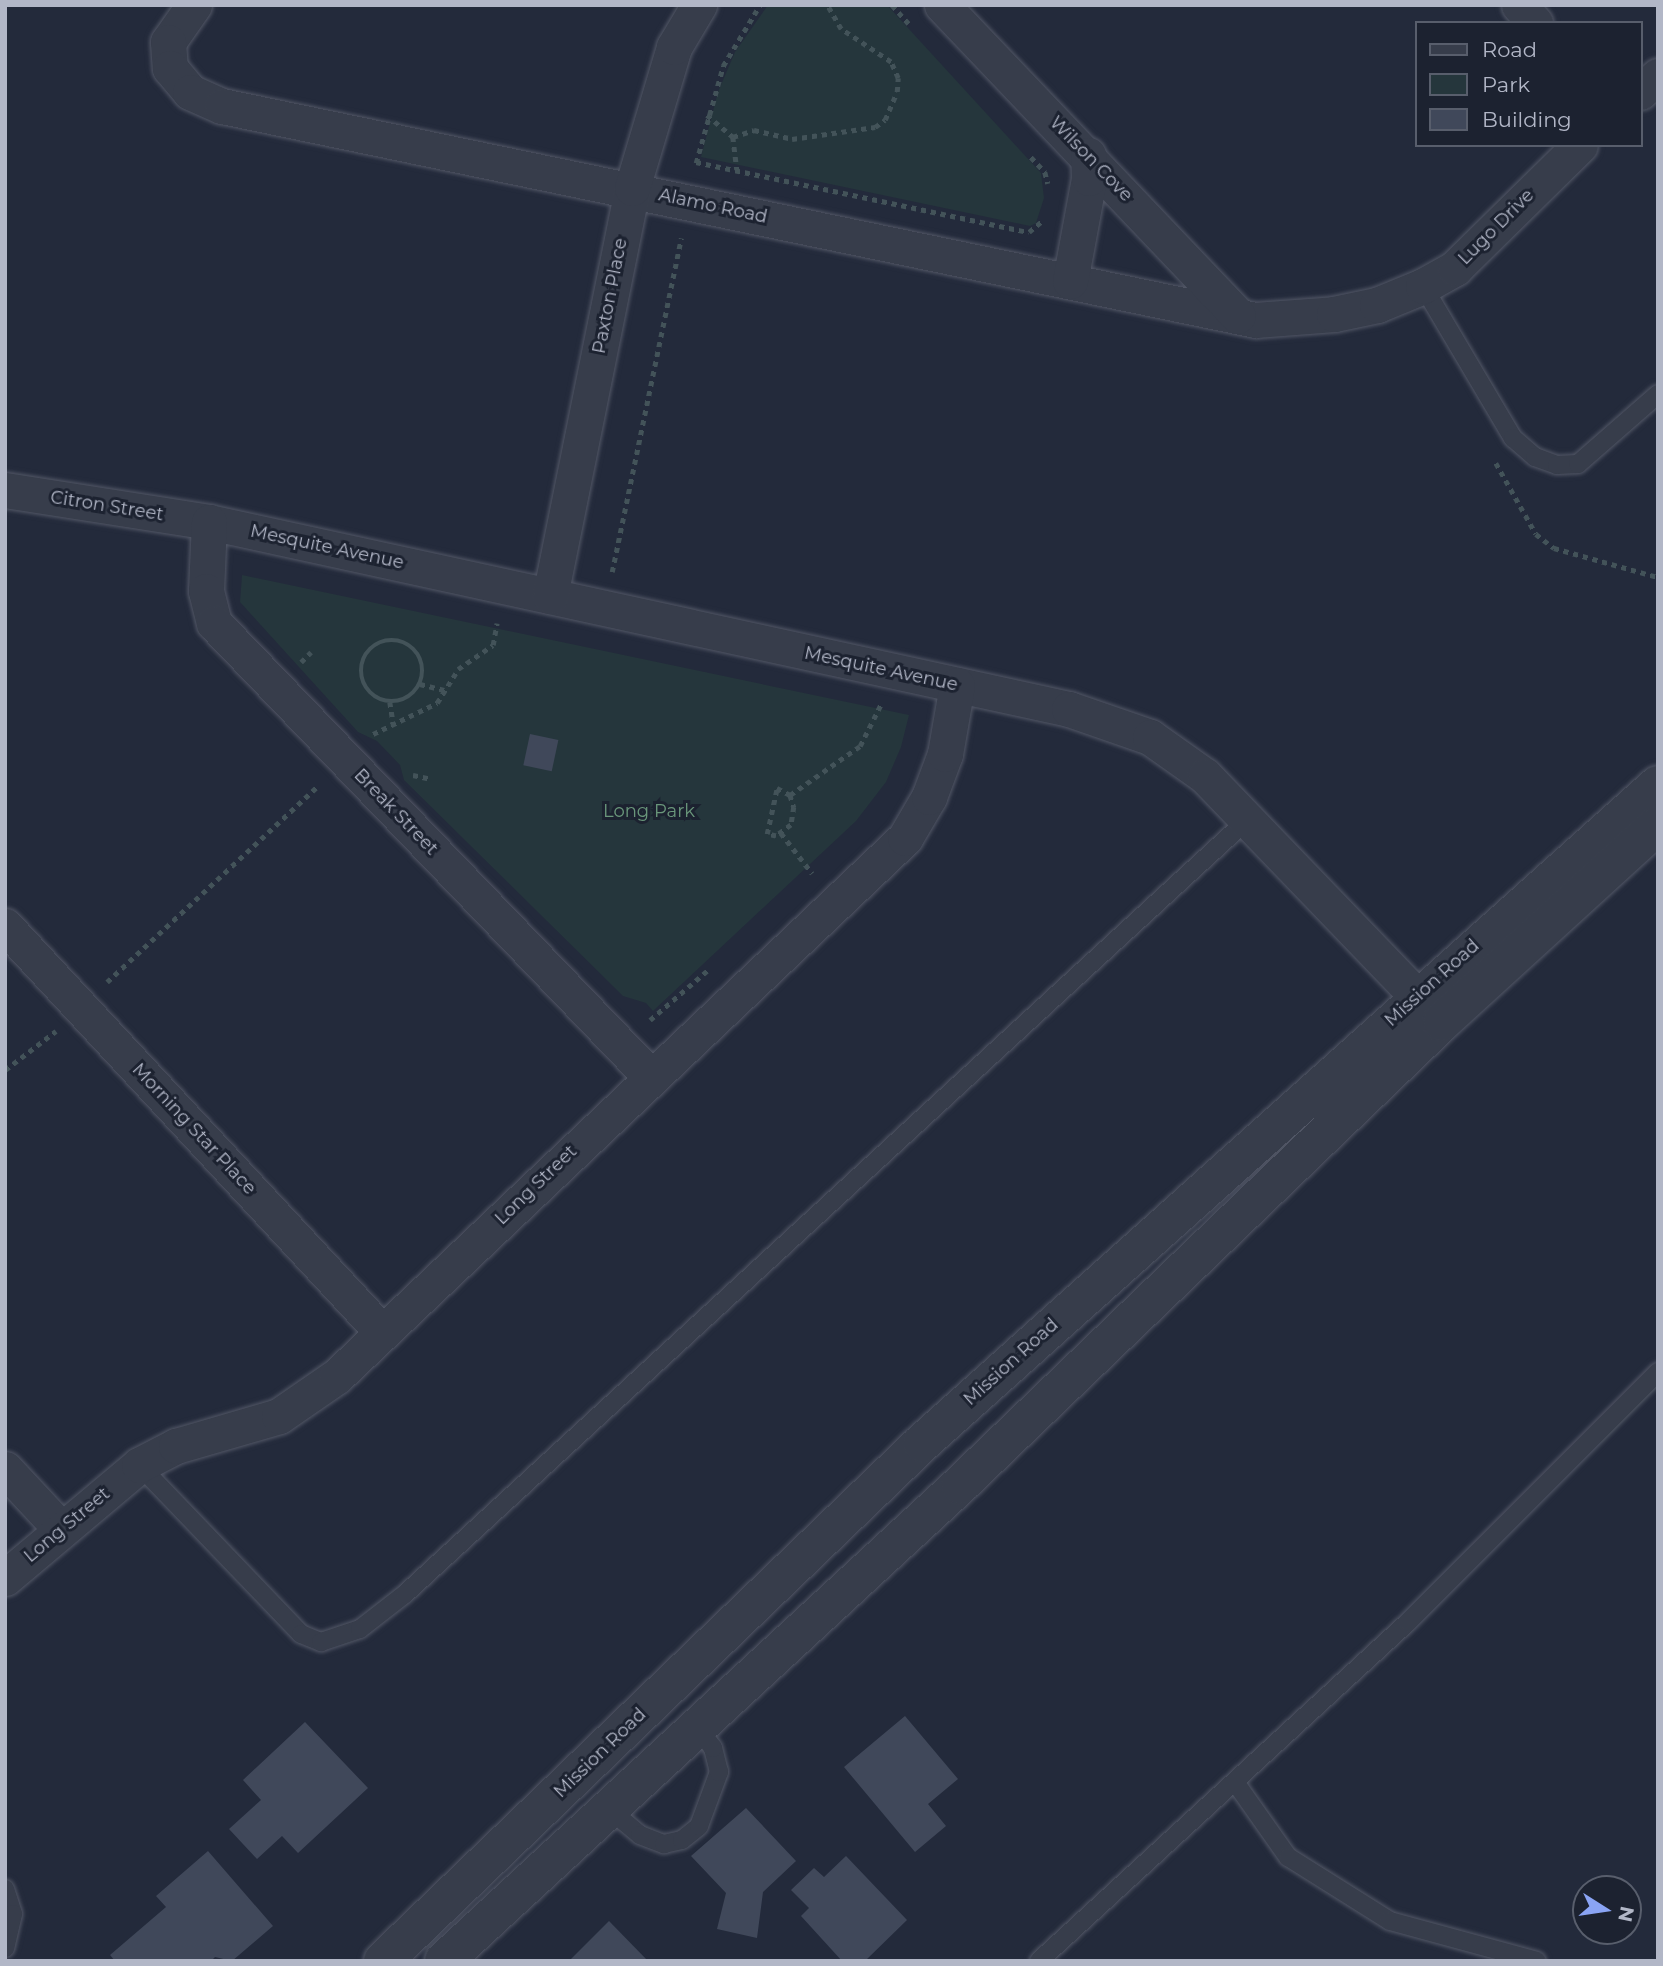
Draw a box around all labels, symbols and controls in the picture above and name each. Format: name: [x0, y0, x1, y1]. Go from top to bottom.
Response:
legend: [1414, 21, 1642, 147]
text: Road: [1482, 37, 1537, 62]
text: Park: [1482, 72, 1530, 97]
text: Building: [1482, 107, 1572, 132]
street label: Wilson Cove: [1045, 112, 1137, 206]
street label: Alamo Road: [657, 184, 769, 228]
street label: Lugo Drive: [1454, 185, 1538, 269]
street label: Paxton Place: [588, 236, 632, 356]
street label: Citron Street: [49, 486, 165, 526]
street label: Mesquite Avenue: [248, 520, 406, 574]
street label: Mesquite Avenue: [802, 642, 960, 696]
street label: Break Street: [349, 764, 443, 860]
park label: Long Park: [603, 800, 695, 822]
street label: Mission Road: [1380, 935, 1484, 1031]
street label: Morning Star Place: [128, 1059, 260, 1199]
street label: Long Street: [491, 1141, 581, 1229]
street label: Mission Road: [959, 1314, 1063, 1410]
street label: Long Street: [20, 1483, 114, 1567]
street label: Mission Road: [549, 1704, 651, 1802]
north arrow: [1572, 1875, 1642, 1945]
text: N: [1613, 1904, 1639, 1924]

